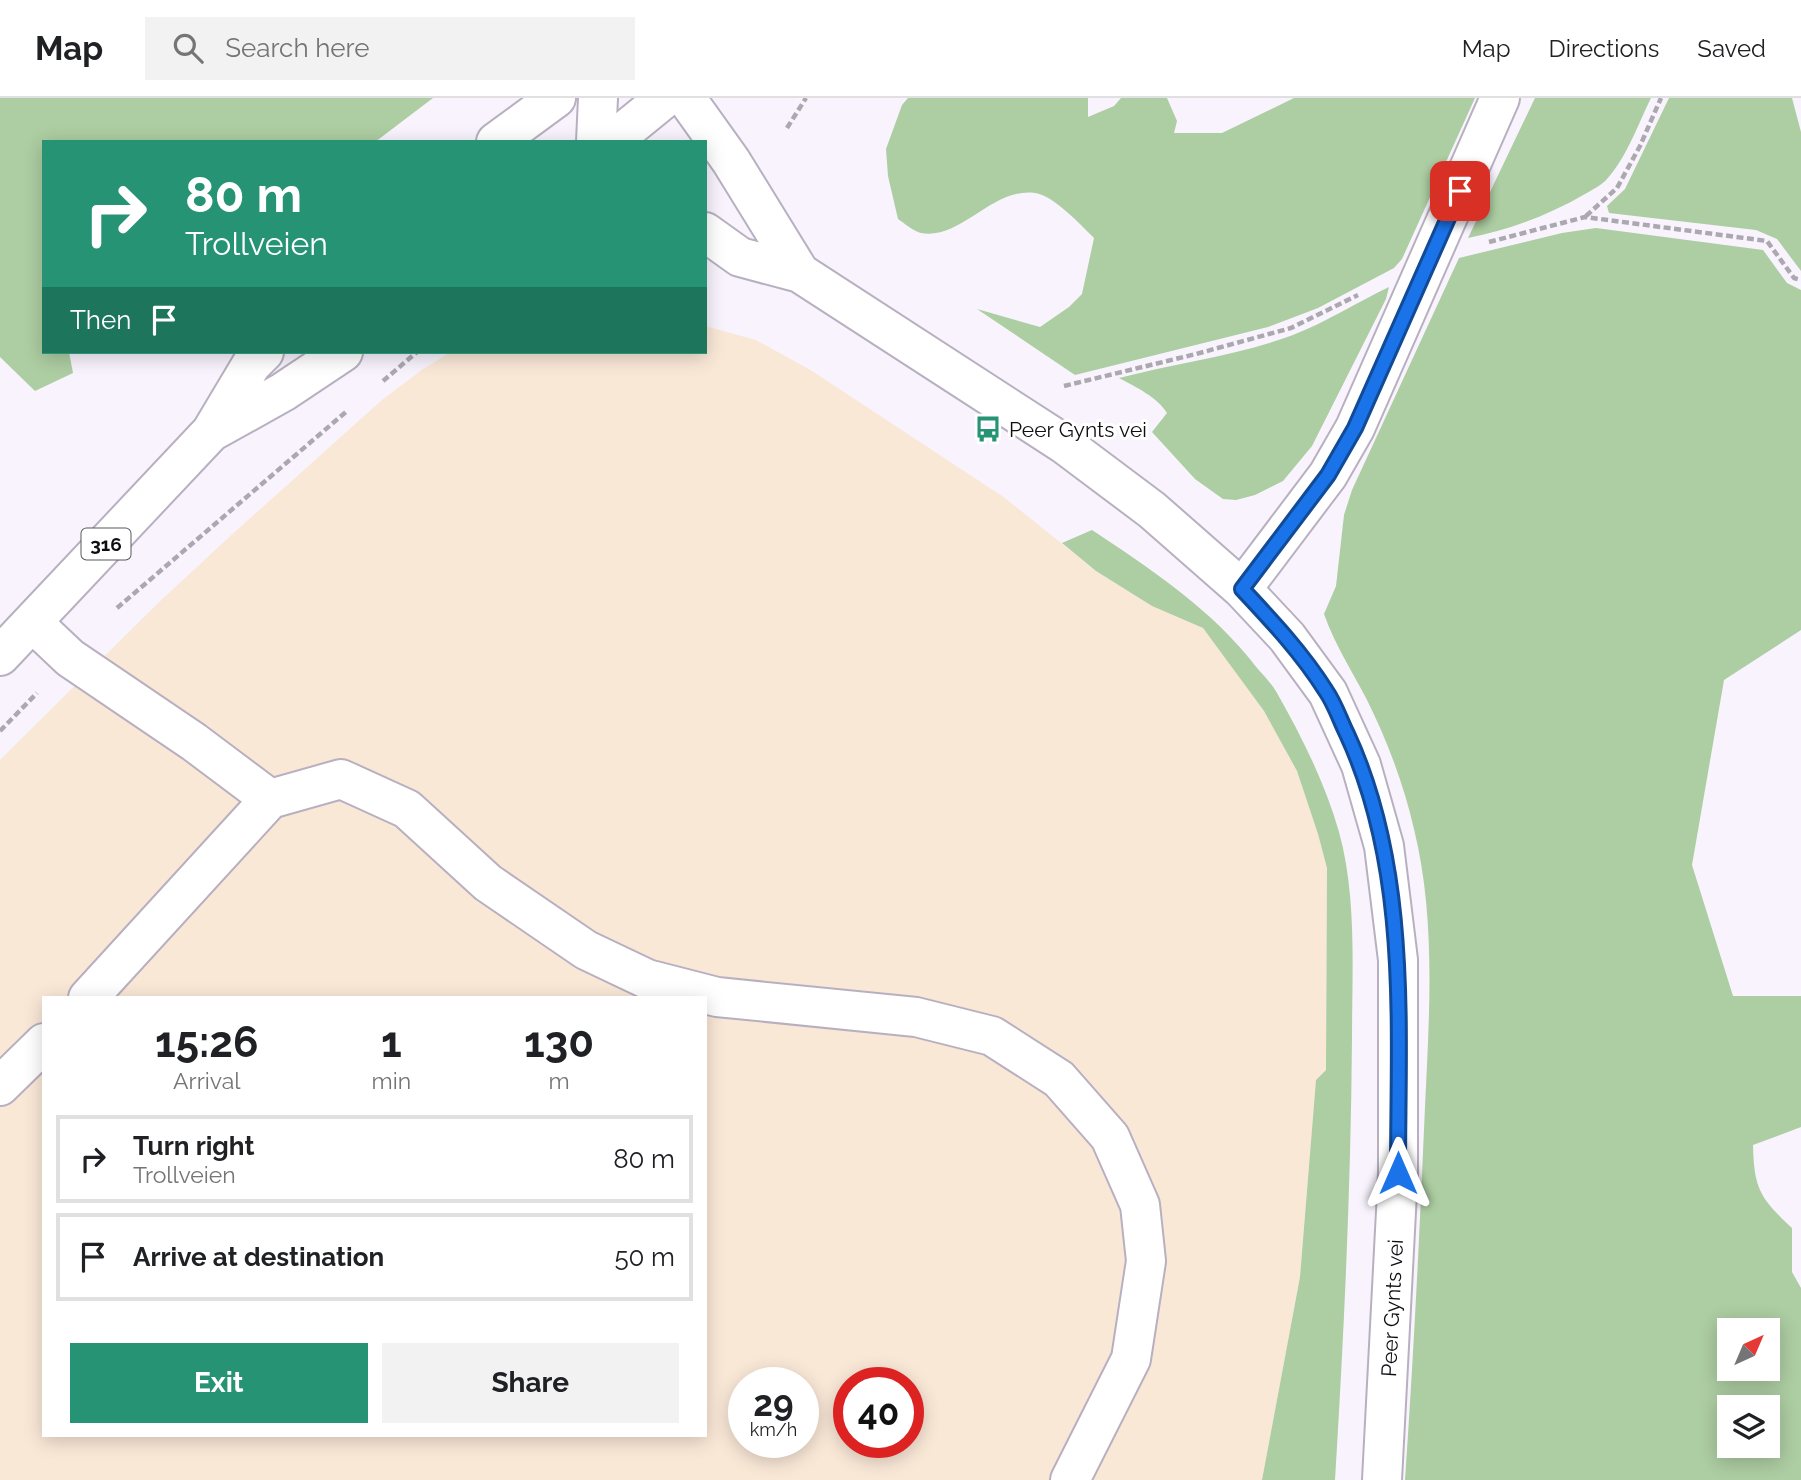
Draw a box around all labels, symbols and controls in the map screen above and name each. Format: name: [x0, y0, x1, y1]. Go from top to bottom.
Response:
search box: [145, 17, 635, 80]
text: Map: [35, 29, 103, 68]
icon: search: [169, 29, 207, 67]
text: Search here: [225, 33, 370, 63]
text: Map: [1462, 34, 1511, 63]
text: Directions: [1549, 34, 1659, 63]
text: Saved: [1697, 34, 1766, 63]
pin: [1430, 161, 1490, 221]
text: 80 m: [185, 166, 302, 223]
icon: right: [70, 168, 161, 259]
icon: arrive: [1441, 172, 1479, 210]
text: Trollveien: [185, 225, 328, 262]
icon: arrive: [145, 301, 183, 339]
text: Then: [70, 305, 131, 335]
bus stop icon: Peer Gynts vei: [973, 414, 1003, 444]
place label: Peer Gynts vei: [1009, 417, 1147, 442]
road number: 316: [82, 528, 130, 560]
text: 15:26: [155, 1018, 259, 1067]
text: 1: [381, 1018, 402, 1067]
text: 130: [524, 1018, 594, 1067]
text: Arrival: [173, 1067, 240, 1094]
text: min: [372, 1067, 411, 1094]
text: m: [548, 1067, 570, 1094]
text: Turn right: [133, 1131, 254, 1161]
position arrow: [1361, 1136, 1435, 1210]
icon: right: [74, 1140, 112, 1178]
text: 80 m: [613, 1144, 675, 1174]
text: Trollveien: [133, 1161, 236, 1188]
icon: arrive: [74, 1238, 112, 1276]
street label: Peer Gynts vei: [1376, 1239, 1408, 1377]
text: Arrive at destination: [133, 1242, 384, 1272]
text: 50 m: [614, 1242, 675, 1272]
north arrow: [1717, 1318, 1780, 1381]
map controls: [1717, 1318, 1780, 1458]
button: Exit: [70, 1343, 368, 1423]
button: Share: [382, 1343, 679, 1423]
speed limit sign: 40: [833, 1367, 924, 1458]
text: 29: [753, 1383, 794, 1424]
button: layers: [1717, 1395, 1780, 1458]
text: km/h: [750, 1419, 797, 1440]

